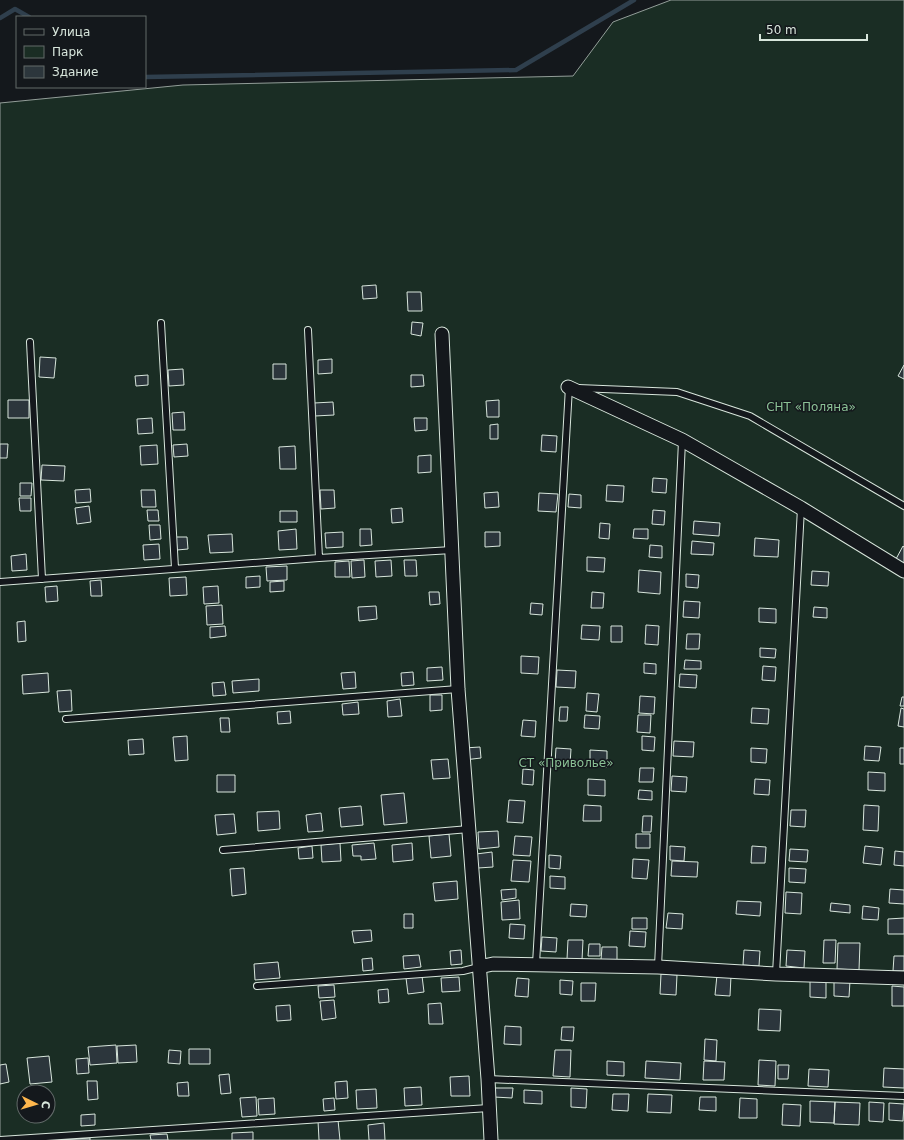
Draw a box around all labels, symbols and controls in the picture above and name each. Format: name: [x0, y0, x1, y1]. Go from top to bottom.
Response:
legend: [16, 16, 146, 88]
scale bar: [760, 16, 867, 42]
text: 50 m: [766, 23, 797, 37]
text: Улица: [52, 25, 90, 39]
text: Парк: [52, 45, 83, 59]
text: Здание: [52, 65, 98, 79]
park label: СНТ «Поляна»: [766, 400, 856, 414]
park label: СТ «Приволье»: [518, 756, 614, 770]
north arrow: [16, 1084, 56, 1124]
text: С: [39, 1100, 52, 1109]

